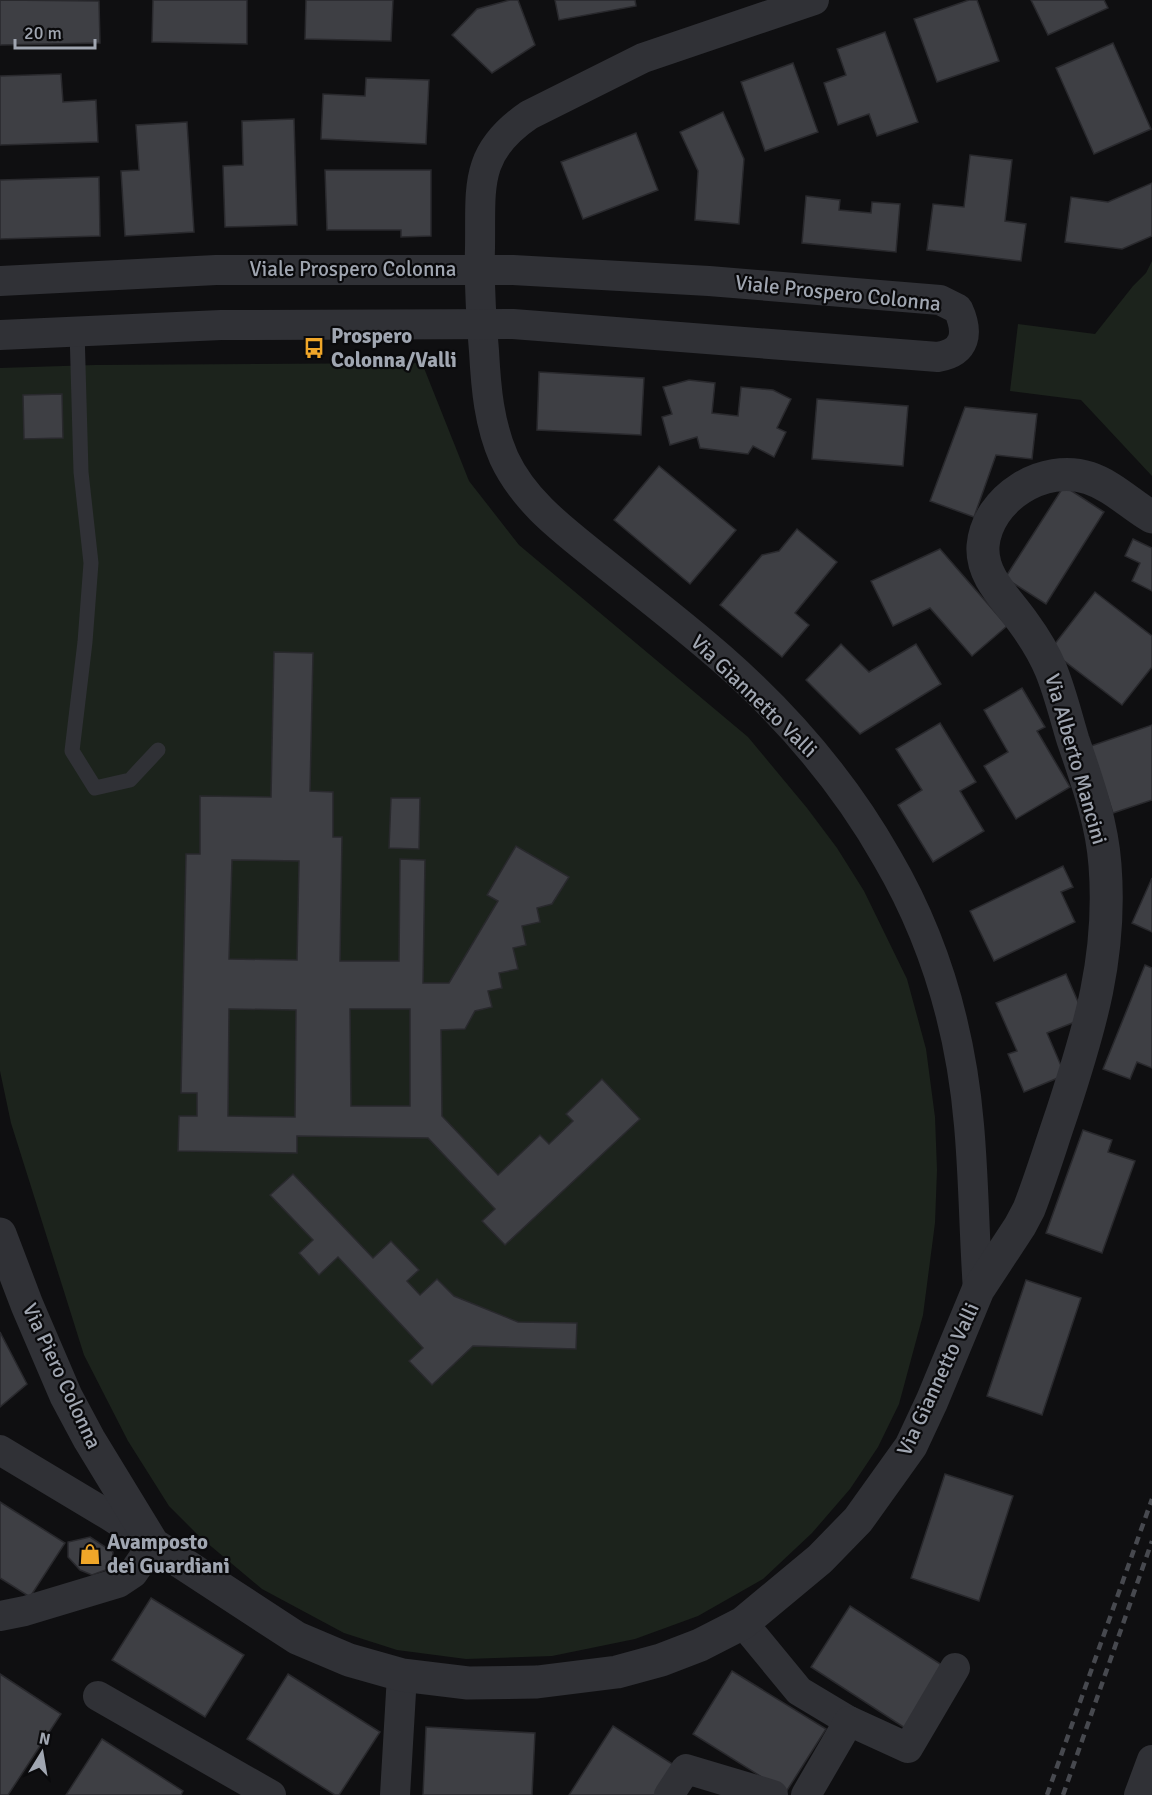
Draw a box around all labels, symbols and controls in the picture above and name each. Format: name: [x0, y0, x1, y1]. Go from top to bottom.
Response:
scale bar: [15, 12, 94, 50]
text: 20 m: [24, 22, 62, 44]
street label: Viale Prospero Colonna: [250, 256, 456, 282]
street label: Viale Prospero Colonna: [734, 269, 942, 317]
place label: Prospero Colonna/Valli: [331, 323, 457, 373]
bus stop icon: Prospero Colonna/Valli: [302, 336, 326, 360]
street label: Via Giannetto Valli: [685, 629, 823, 763]
street label: Via Alberto Mancini: [1039, 671, 1113, 847]
street label: Via Giannetto Valli: [891, 1298, 985, 1460]
street label: Via Piero Colonna: [17, 1299, 107, 1453]
place label: Avamposto dei Guardiani: [107, 1529, 230, 1579]
shop icon: Avamposto dei Guardiani: [78, 1542, 102, 1566]
north arrow: [12, 1723, 72, 1783]
text: N: [37, 1728, 52, 1750]

